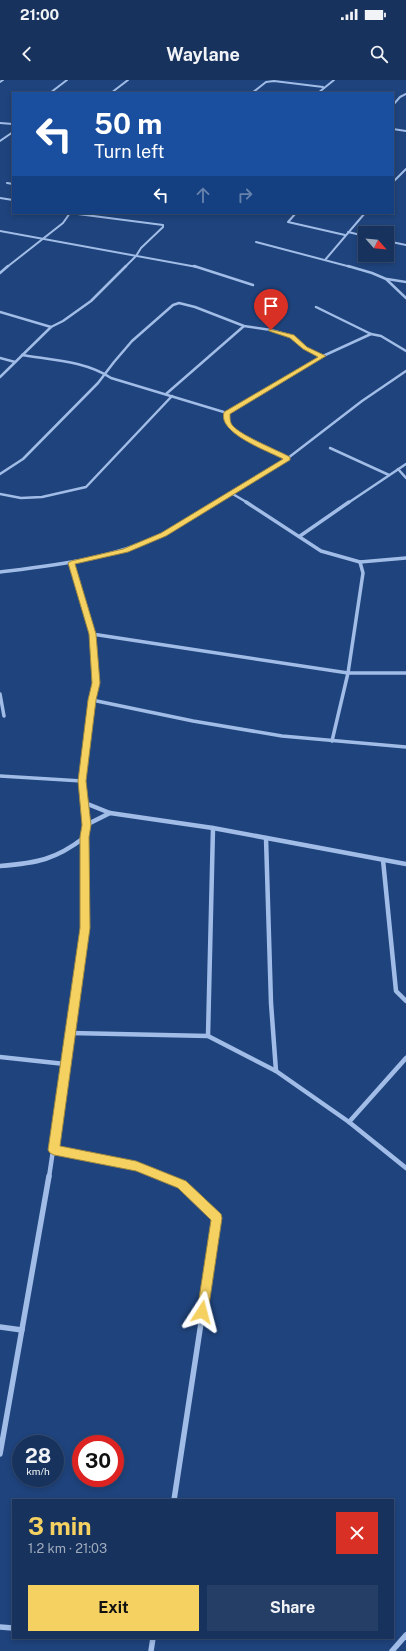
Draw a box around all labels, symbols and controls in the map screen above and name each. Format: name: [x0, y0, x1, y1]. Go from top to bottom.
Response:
text: 21:00: [20, 6, 59, 23]
icon: back: [16, 43, 38, 65]
icon: search: [368, 43, 390, 65]
text: Waylane: [166, 44, 240, 65]
text: 50 m: [94, 107, 162, 140]
icon: left: [28, 108, 80, 160]
text: Turn left: [94, 141, 164, 162]
icon: left: [150, 184, 172, 206]
icon: ahead: [192, 184, 214, 206]
icon: right: [234, 184, 256, 206]
north arrow: [358, 226, 394, 262]
map controls: [358, 226, 394, 262]
pin: [254, 289, 288, 330]
icon: arrive: [260, 295, 282, 317]
position arrow: [181, 1291, 223, 1333]
speed limit sign: 30: [72, 1435, 124, 1487]
text: 28: [25, 1444, 51, 1468]
text: km/h: [26, 1465, 50, 1477]
text: 3 min: [28, 1512, 92, 1540]
button: close: [336, 1512, 378, 1554]
text: 1.2 km · 21:03: [28, 1541, 107, 1556]
button: Exit: [28, 1585, 199, 1631]
button: Share: [207, 1585, 378, 1631]

